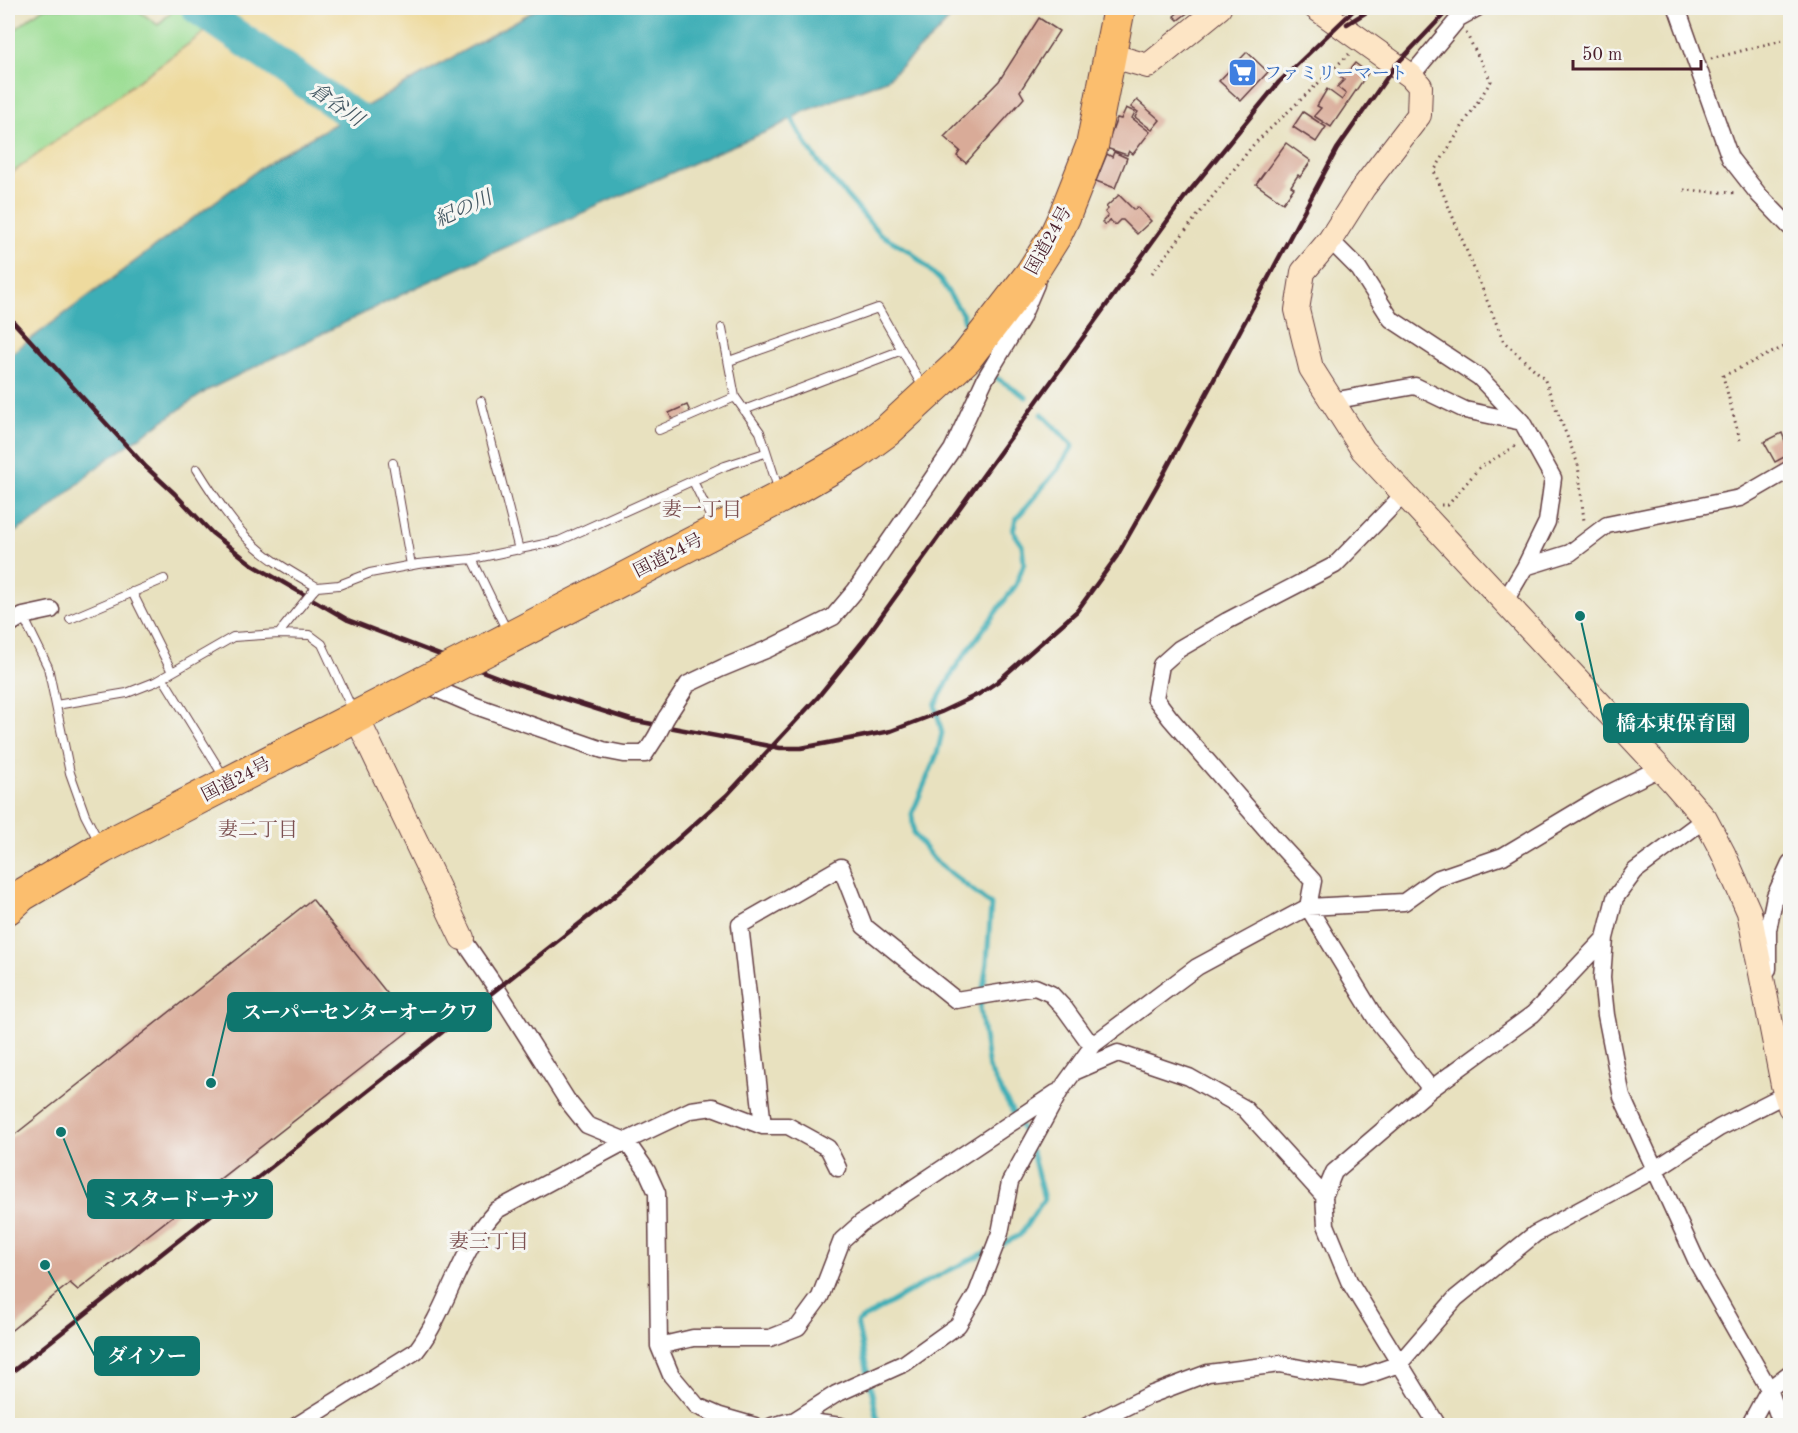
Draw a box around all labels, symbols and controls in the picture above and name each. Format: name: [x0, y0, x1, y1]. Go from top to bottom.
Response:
scale bar: [1573, 33, 1700, 71]
text: 50 m: [1582, 46, 1622, 64]
supermarket icon: ファミリーマート: [1227, 57, 1259, 89]
place label: ファミリーマート: [1264, 65, 1408, 83]
water label: 倉谷川: [306, 79, 369, 132]
water label: 紀の川: [432, 186, 497, 231]
street label: 国道24号: [1021, 202, 1075, 278]
district label: 妻一丁目: [662, 499, 742, 521]
street label: 国道24号: [630, 529, 706, 581]
callout: 橋本東保育園: [1604, 704, 1748, 742]
text: 橋本東保育園: [1616, 713, 1736, 735]
street label: 国道24号: [198, 753, 274, 805]
district label: 妻二丁目: [218, 819, 298, 841]
callout: スーパーセンターオークワ: [228, 993, 491, 1031]
text: スーパーセンターオークワ: [242, 1002, 478, 1024]
callout: ミスタードーナツ: [88, 1180, 272, 1218]
text: ミスタードーナツ: [100, 1190, 260, 1211]
district label: 妻三丁目: [449, 1231, 529, 1253]
callout: ダイソー: [95, 1337, 199, 1375]
text: ダイソー: [107, 1345, 187, 1368]

